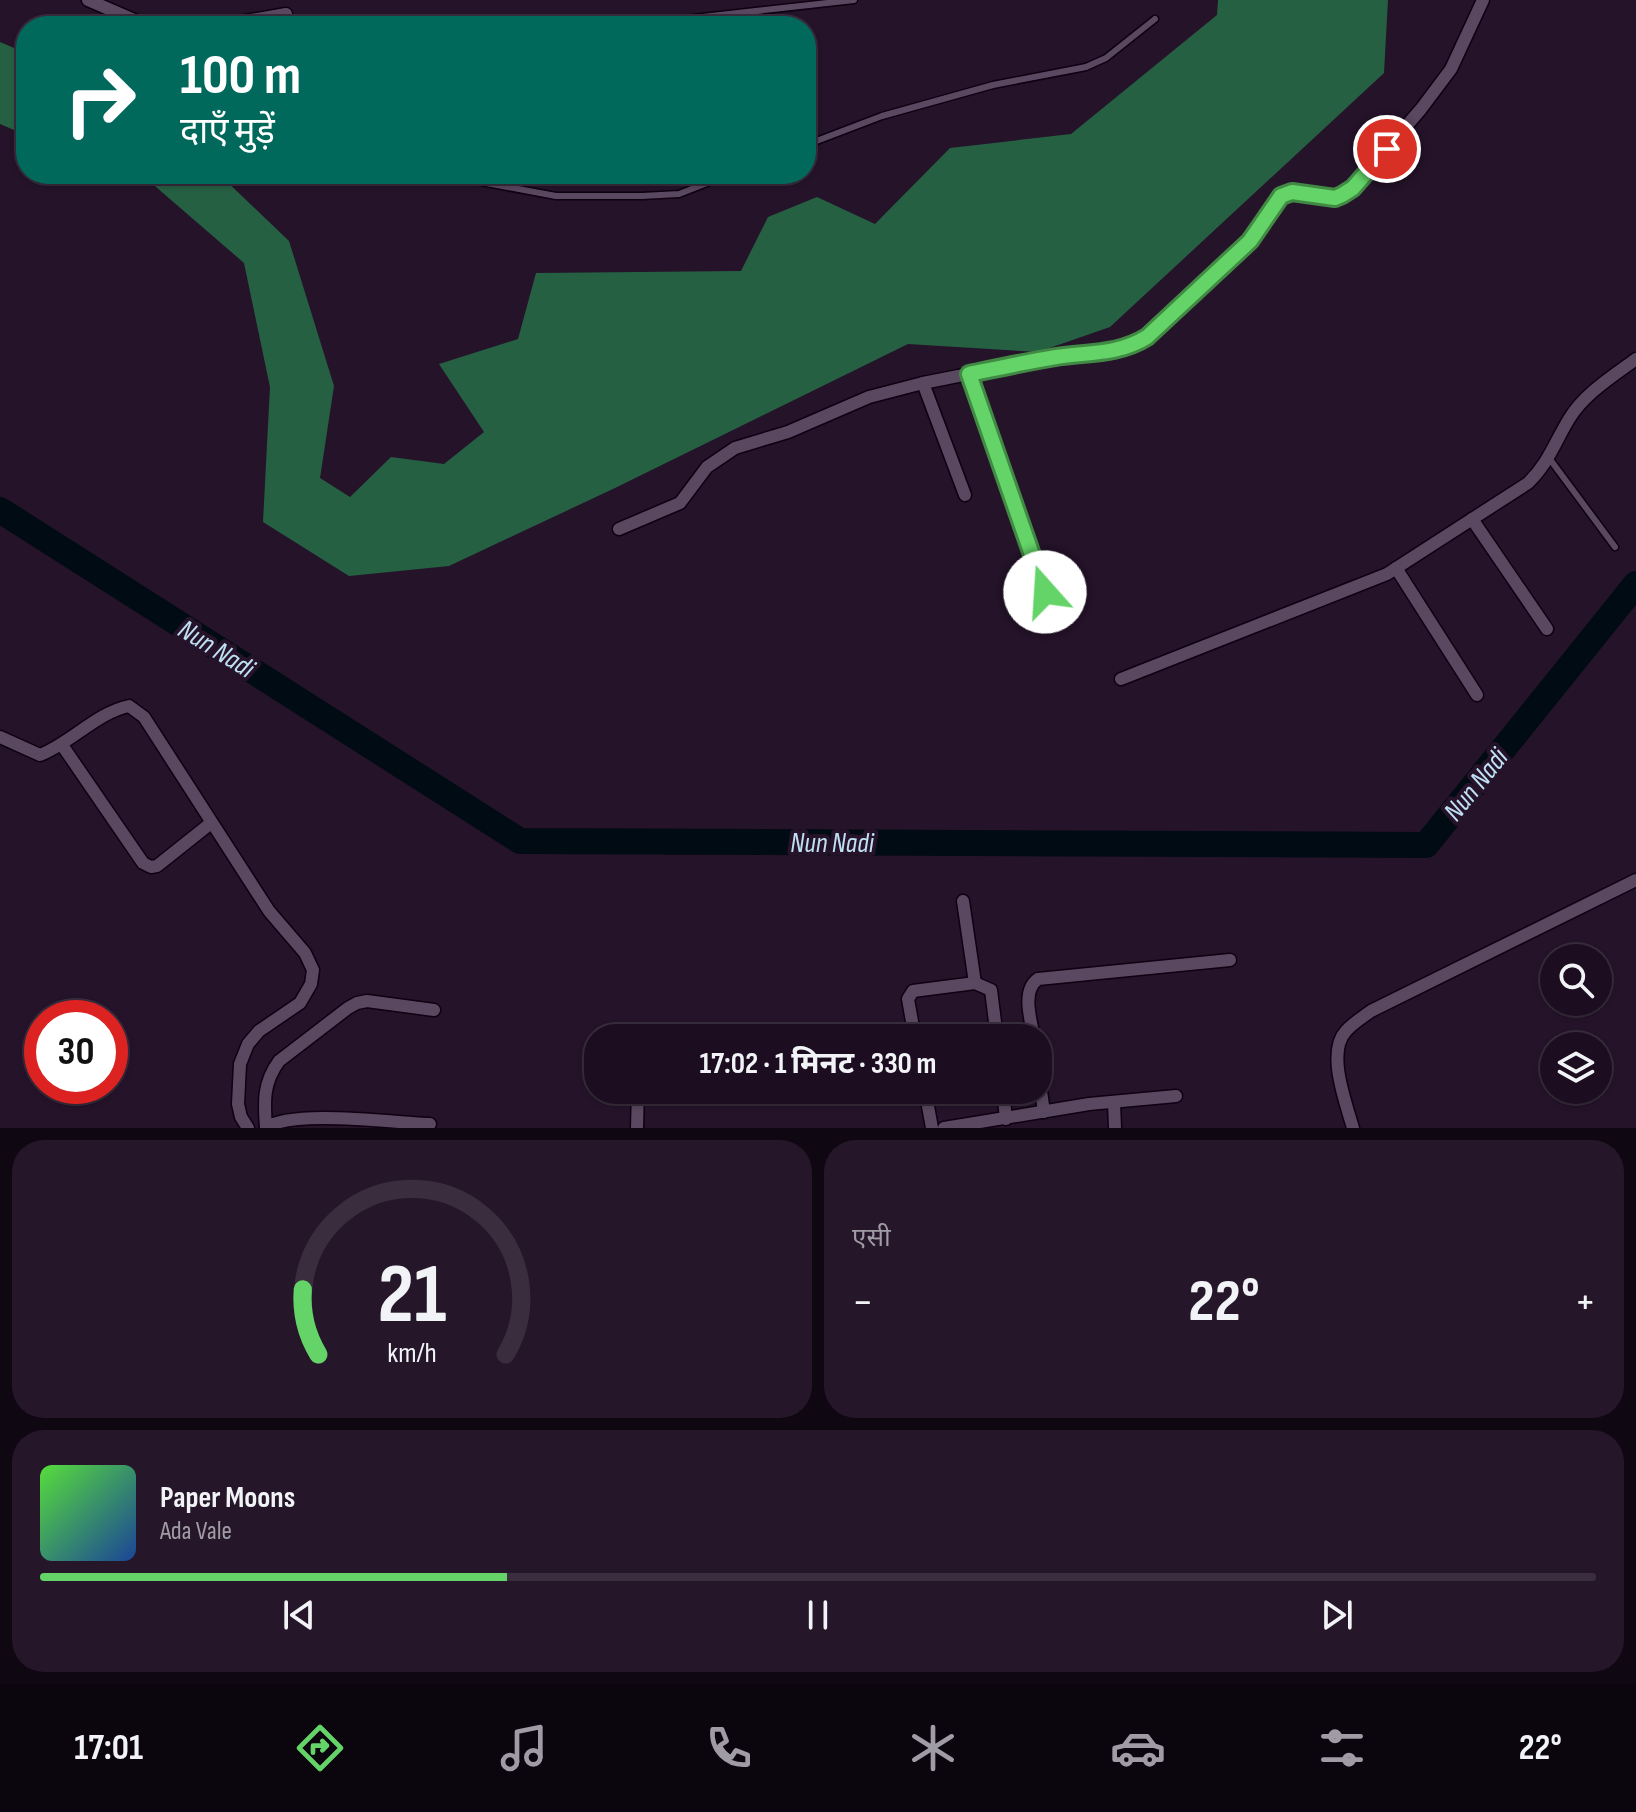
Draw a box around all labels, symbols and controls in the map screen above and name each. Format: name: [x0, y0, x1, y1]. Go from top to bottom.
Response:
text: 100 m: [180, 43, 301, 110]
icon: right: [48, 48, 152, 152]
text: दाएँ मुड़ें: [180, 111, 275, 154]
pin: [1353, 115, 1421, 183]
icon: arrive: [1365, 127, 1409, 171]
position arrow: [1003, 550, 1087, 634]
water label: Nun Nadi: [172, 613, 261, 686]
water label: Nun Nadi: [1437, 741, 1516, 828]
water label: Nun Nadi: [790, 827, 875, 860]
map controls: [1540, 944, 1612, 1104]
button: search: [1540, 944, 1612, 1016]
speed limit sign: 30: [24, 1000, 128, 1104]
button: layers: [1540, 1032, 1612, 1104]
text: 17:02 · 1 मिनट · 330 m: [700, 1046, 936, 1082]
text: एसी: [852, 1223, 891, 1254]
text: 21: [377, 1246, 447, 1346]
text: 22°: [1188, 1266, 1260, 1338]
text: −: [852, 1276, 874, 1329]
text: +: [1574, 1276, 1596, 1329]
text: km/h: [387, 1336, 437, 1371]
text: Paper Moons: [160, 1480, 295, 1516]
text: Ada Vale: [160, 1516, 232, 1547]
icon: previous: [277, 1593, 321, 1637]
icon: pause: [796, 1593, 840, 1637]
icon: next: [1315, 1593, 1359, 1637]
icon: directions: [292, 1720, 348, 1776]
icon: music: [496, 1720, 552, 1776]
icon: phone: [701, 1720, 757, 1776]
icon: climate: [905, 1720, 961, 1776]
icon: car: [1110, 1720, 1166, 1776]
icon: filters: [1314, 1720, 1370, 1776]
text: 17:01: [74, 1727, 143, 1770]
text: 22°: [1519, 1727, 1562, 1770]

